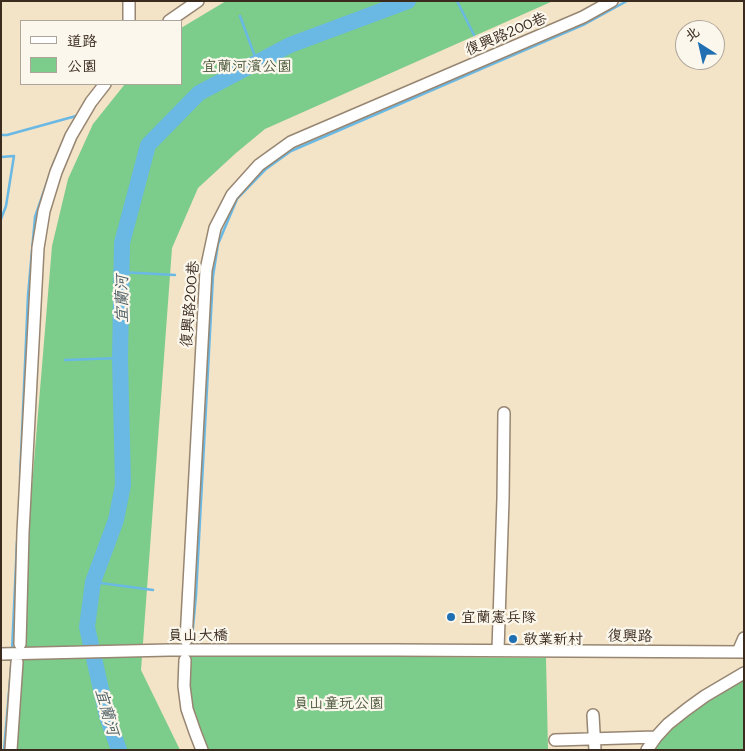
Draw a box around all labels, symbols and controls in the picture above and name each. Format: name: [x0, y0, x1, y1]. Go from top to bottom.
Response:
street label: 復興路200巷: [463, 9, 549, 59]
legend: [20, 20, 182, 85]
north arrow: [675, 20, 725, 70]
text: 北: [681, 21, 703, 45]
text: 道路: [67, 30, 97, 50]
text: 公園: [67, 55, 97, 75]
park label: 宜蘭河濱公園: [202, 57, 292, 75]
street label: 復興路200巷: [177, 260, 203, 348]
water label: 宜蘭河: [112, 275, 132, 323]
place label: 宜蘭憲兵隊: [461, 608, 536, 626]
marker: 宜蘭憲兵隊: [445, 611, 457, 623]
street label: 員山大橋: [168, 626, 228, 644]
street label: 復興路: [607, 627, 653, 645]
place label: 敬業新村: [523, 630, 583, 648]
marker: 敬業新村: [507, 633, 519, 645]
water label: 宜蘭河: [91, 686, 123, 738]
park label: 員山童玩公園: [294, 694, 384, 712]

